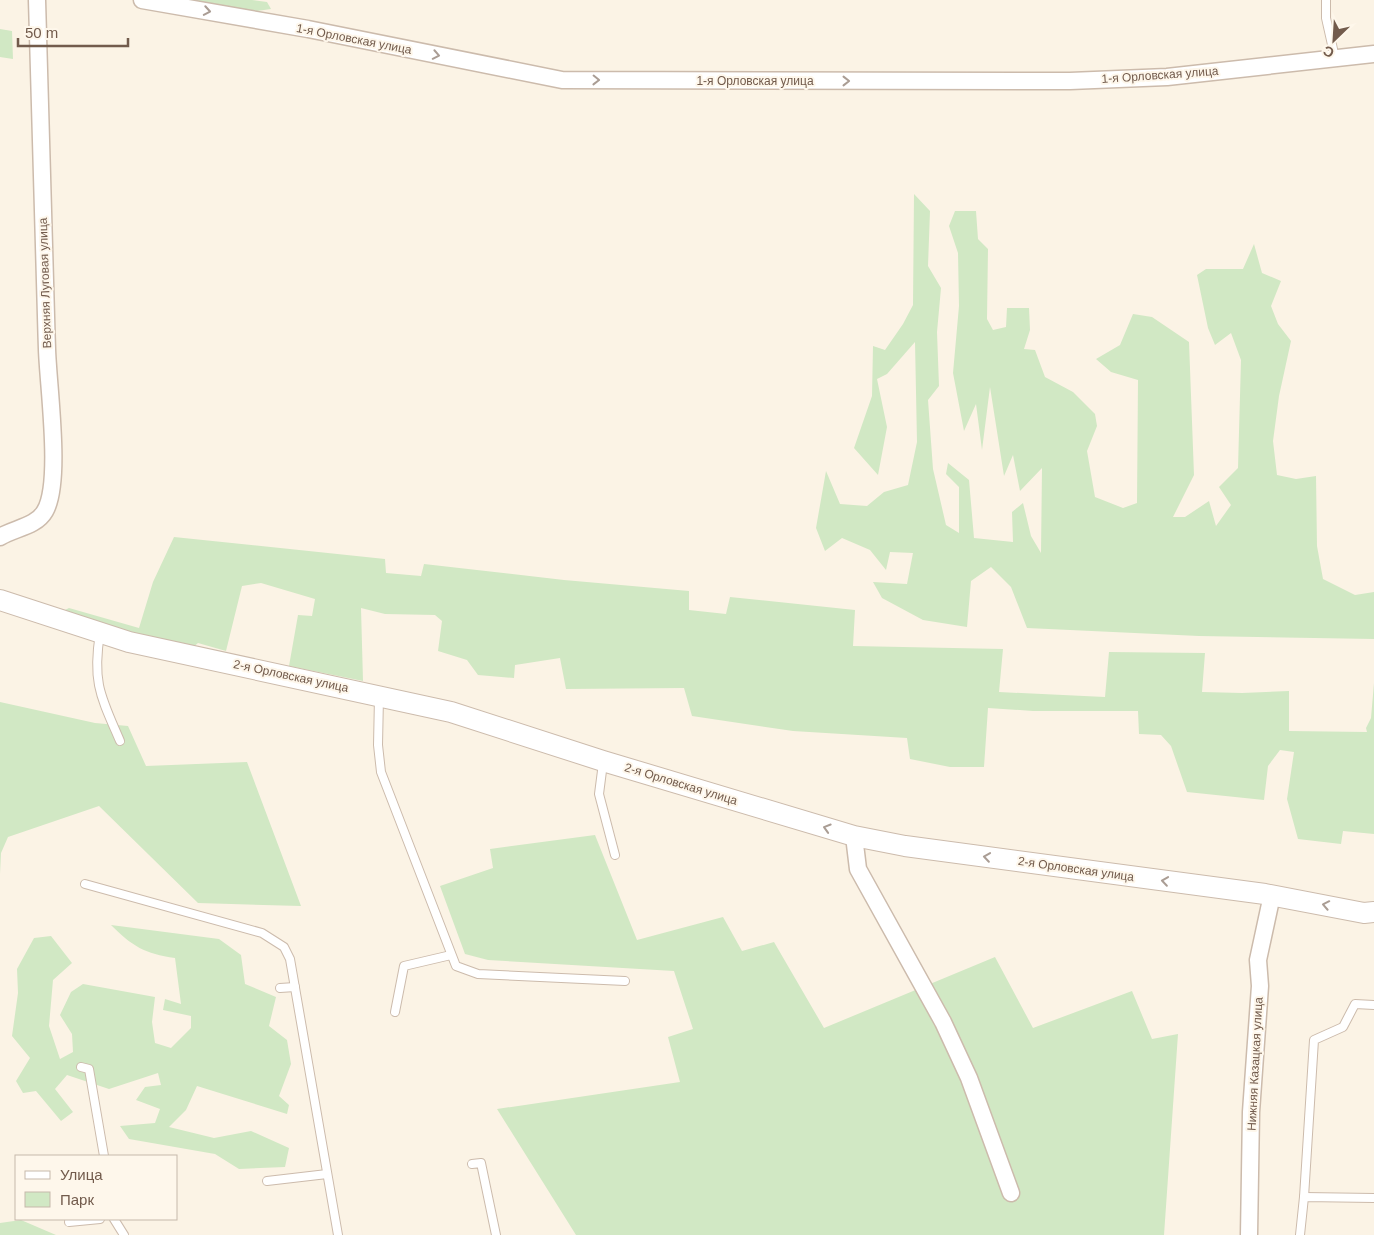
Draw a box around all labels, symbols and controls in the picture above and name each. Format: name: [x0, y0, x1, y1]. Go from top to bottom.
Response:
one-way arrow: [203, 6, 212, 16]
scale bar: [18, 15, 128, 47]
north arrow: [1309, 15, 1359, 65]
street label: 1-я Орловская улица: [295, 21, 413, 57]
text: 50 m: [25, 24, 58, 41]
text: С: [1321, 42, 1336, 61]
one-way arrow: [431, 49, 440, 59]
street label: 1-я Орловская улица: [1101, 64, 1219, 86]
street label: 1-я Орловская улица: [696, 74, 814, 88]
one-way arrow: [592, 75, 600, 86]
one-way arrow: [842, 76, 850, 86]
street label: Верхняя Луговая улица: [36, 217, 54, 349]
street label: 2-я Орловская улица: [232, 657, 350, 695]
street label: 2-я Орловская улица: [623, 760, 739, 808]
one-way arrow: [824, 824, 832, 834]
one-way arrow: [983, 852, 991, 863]
street label: 2-я Орловская улица: [1017, 854, 1135, 884]
one-way arrow: [1161, 876, 1169, 887]
one-way arrow: [1322, 901, 1330, 911]
street label: Нижняя Казацкая улица: [1245, 996, 1266, 1131]
legend: [15, 1155, 178, 1220]
text: Улица: [60, 1166, 103, 1183]
text: Парк: [60, 1191, 94, 1208]

